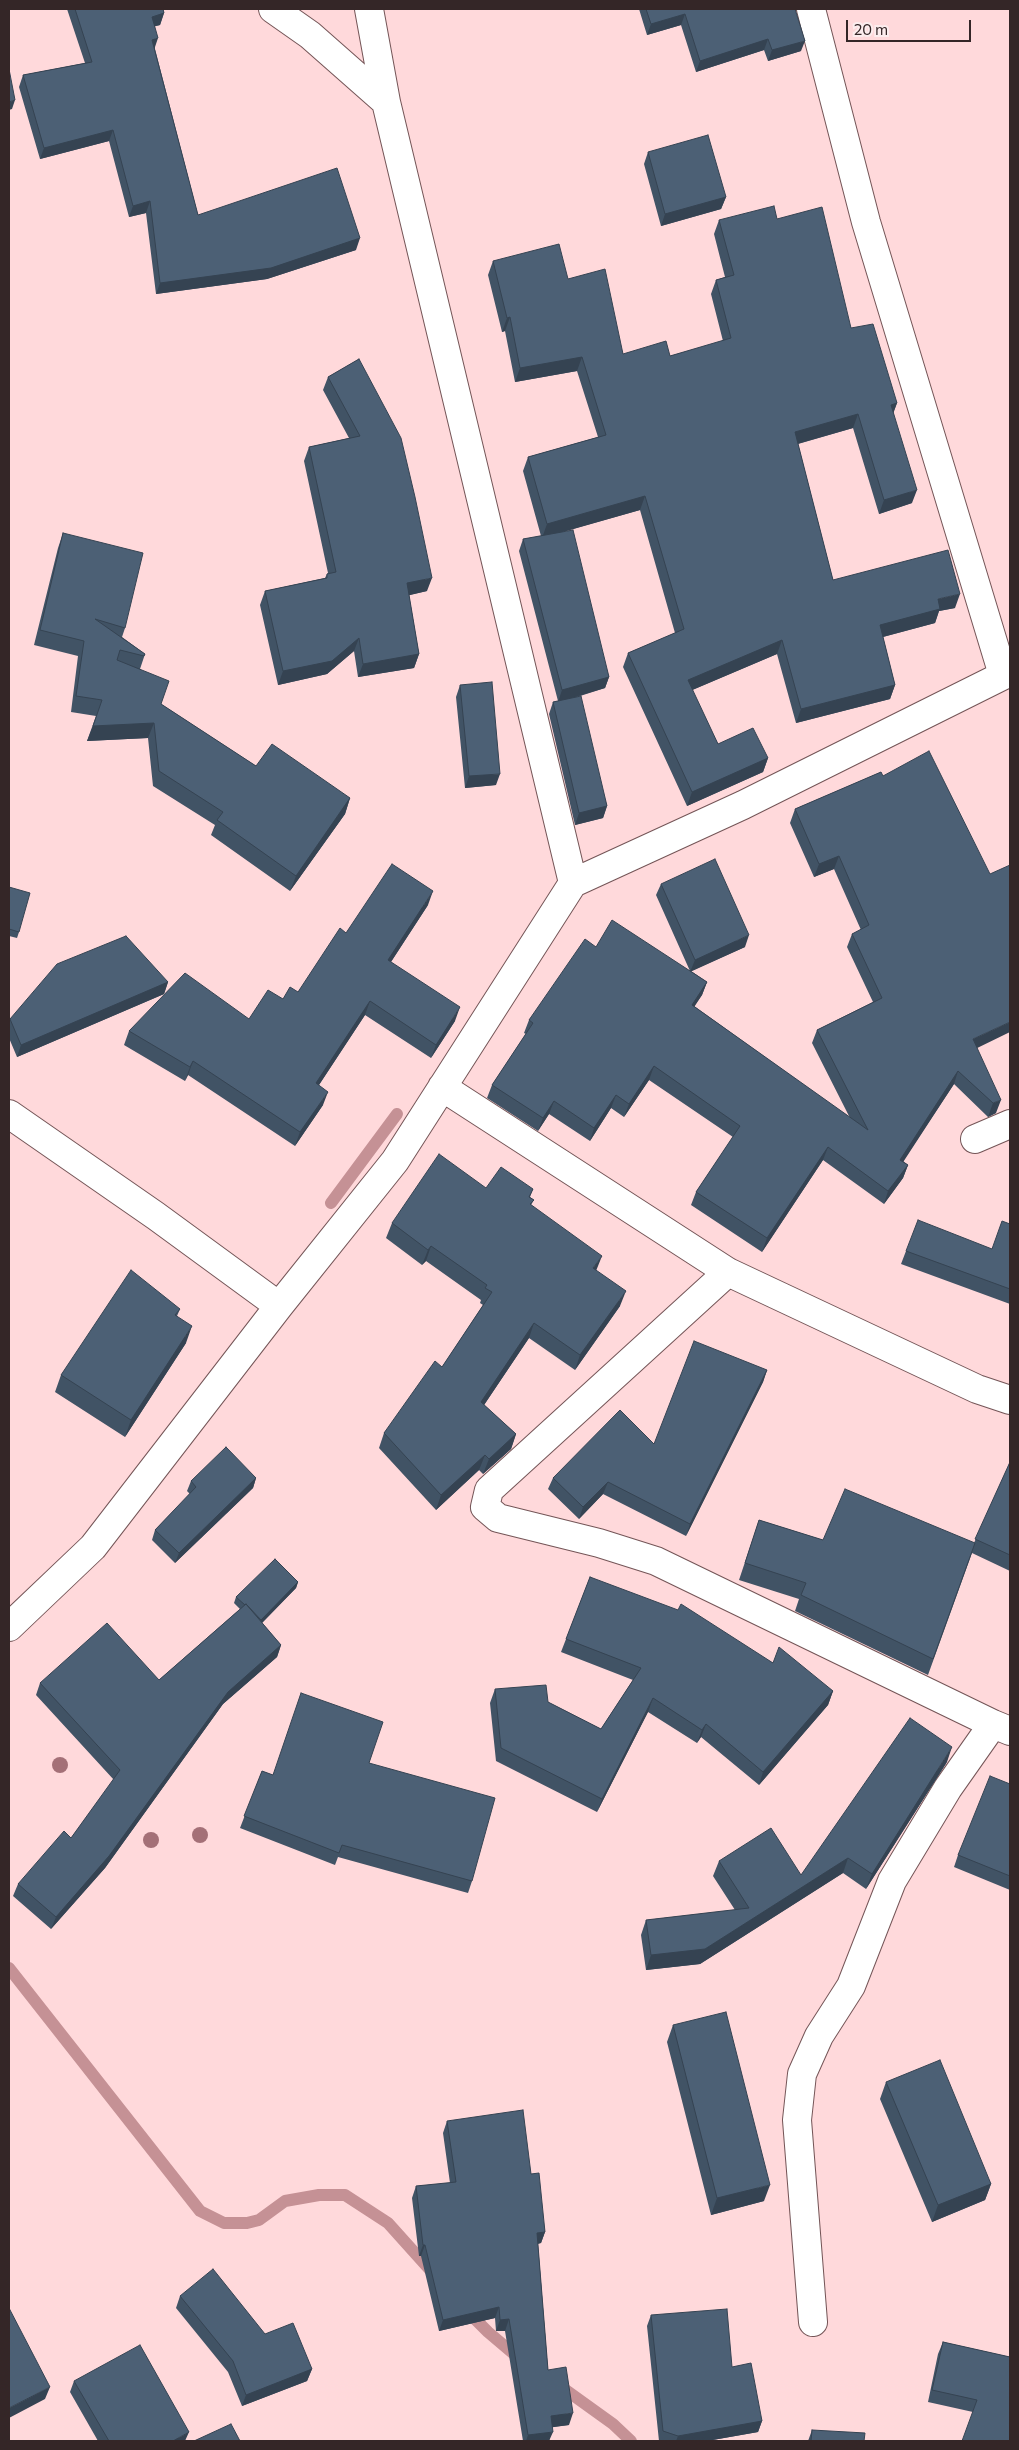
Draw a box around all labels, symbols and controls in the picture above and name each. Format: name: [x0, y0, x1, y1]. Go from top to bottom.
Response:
scale bar: [849, 10, 974, 42]
text: 20 m: [854, 20, 888, 38]

